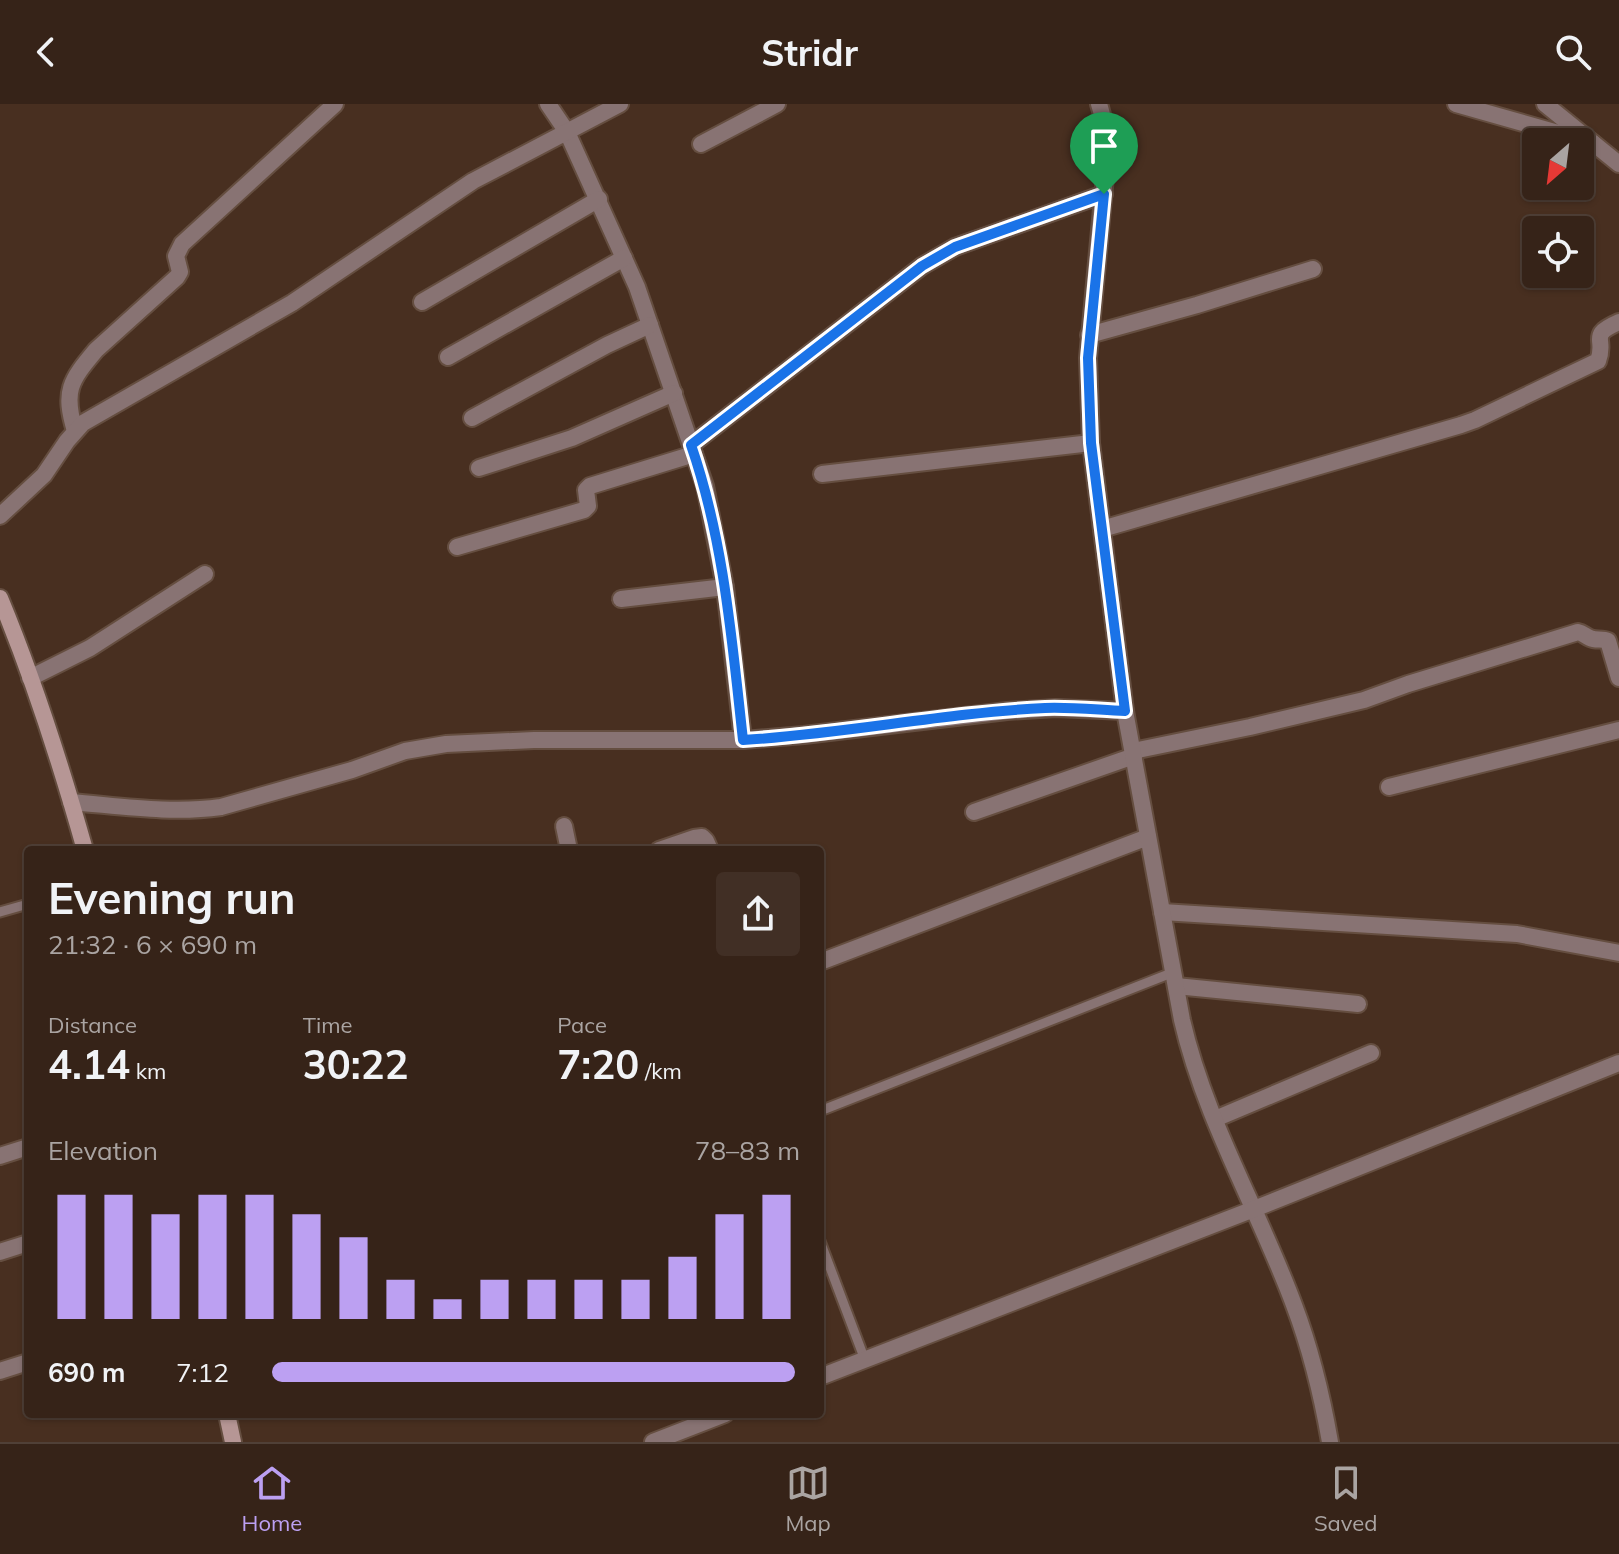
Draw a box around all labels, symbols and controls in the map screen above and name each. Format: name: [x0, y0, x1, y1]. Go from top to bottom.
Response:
icon: back: [24, 30, 68, 74]
text: Stridr: [761, 30, 858, 75]
icon: search: [1551, 30, 1595, 74]
pin: [1070, 112, 1138, 194]
icon: arrive: [1082, 124, 1126, 168]
north arrow: [1522, 128, 1594, 200]
map controls: [1522, 128, 1594, 288]
button: locate: [1522, 216, 1594, 288]
text: Evening run: [48, 870, 295, 925]
button: share: [716, 872, 800, 956]
text: 21:32 · 6 × 690 m: [48, 928, 257, 961]
text: Distance: [48, 1011, 137, 1039]
text: Time: [303, 1011, 352, 1039]
text: Pace: [557, 1011, 607, 1039]
text: 4.14: [48, 1039, 130, 1089]
text: 30:22: [303, 1039, 409, 1089]
text: 7:20: [557, 1039, 639, 1089]
text: km: [130, 1057, 166, 1085]
text: /km: [639, 1057, 682, 1085]
text: Elevation: [48, 1134, 158, 1167]
text: 78–83 m: [695, 1134, 800, 1167]
text: 690 m: [48, 1356, 125, 1389]
text: 7:12: [176, 1356, 229, 1389]
tab: Home: [242, 1461, 302, 1537]
tab: Map: [785, 1461, 831, 1537]
tab: Saved: [1314, 1461, 1377, 1537]

